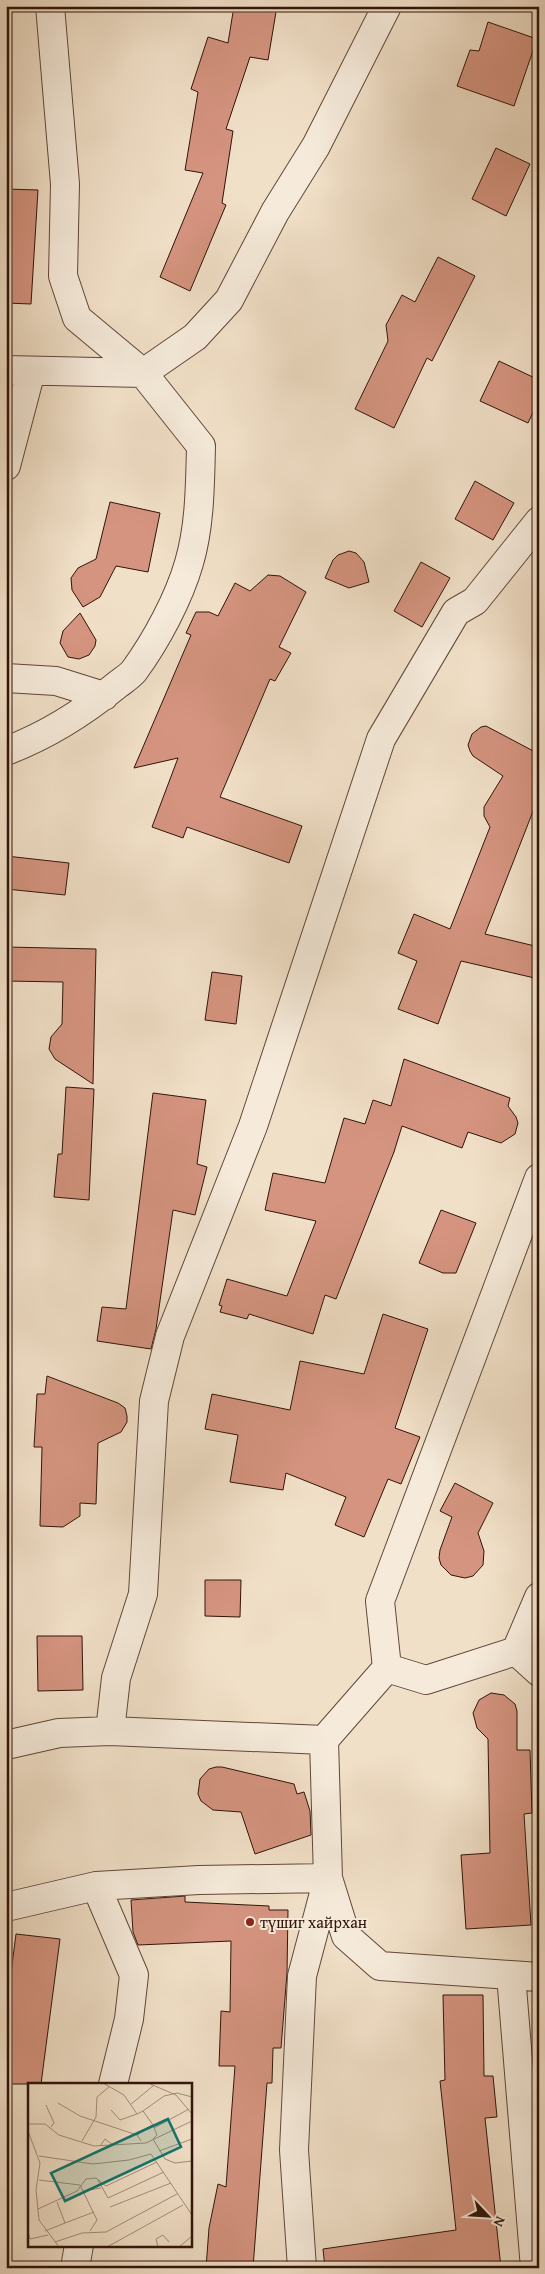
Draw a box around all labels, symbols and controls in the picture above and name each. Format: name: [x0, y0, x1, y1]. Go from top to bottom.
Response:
place label: түшиг хайрхан: [260, 1910, 367, 1934]
marker: түшиг хайрхан: [244, 1916, 256, 1928]
inset map: [28, 2083, 191, 2246]
north arrow: [462, 2192, 512, 2242]
text: N: [488, 2213, 511, 2231]

